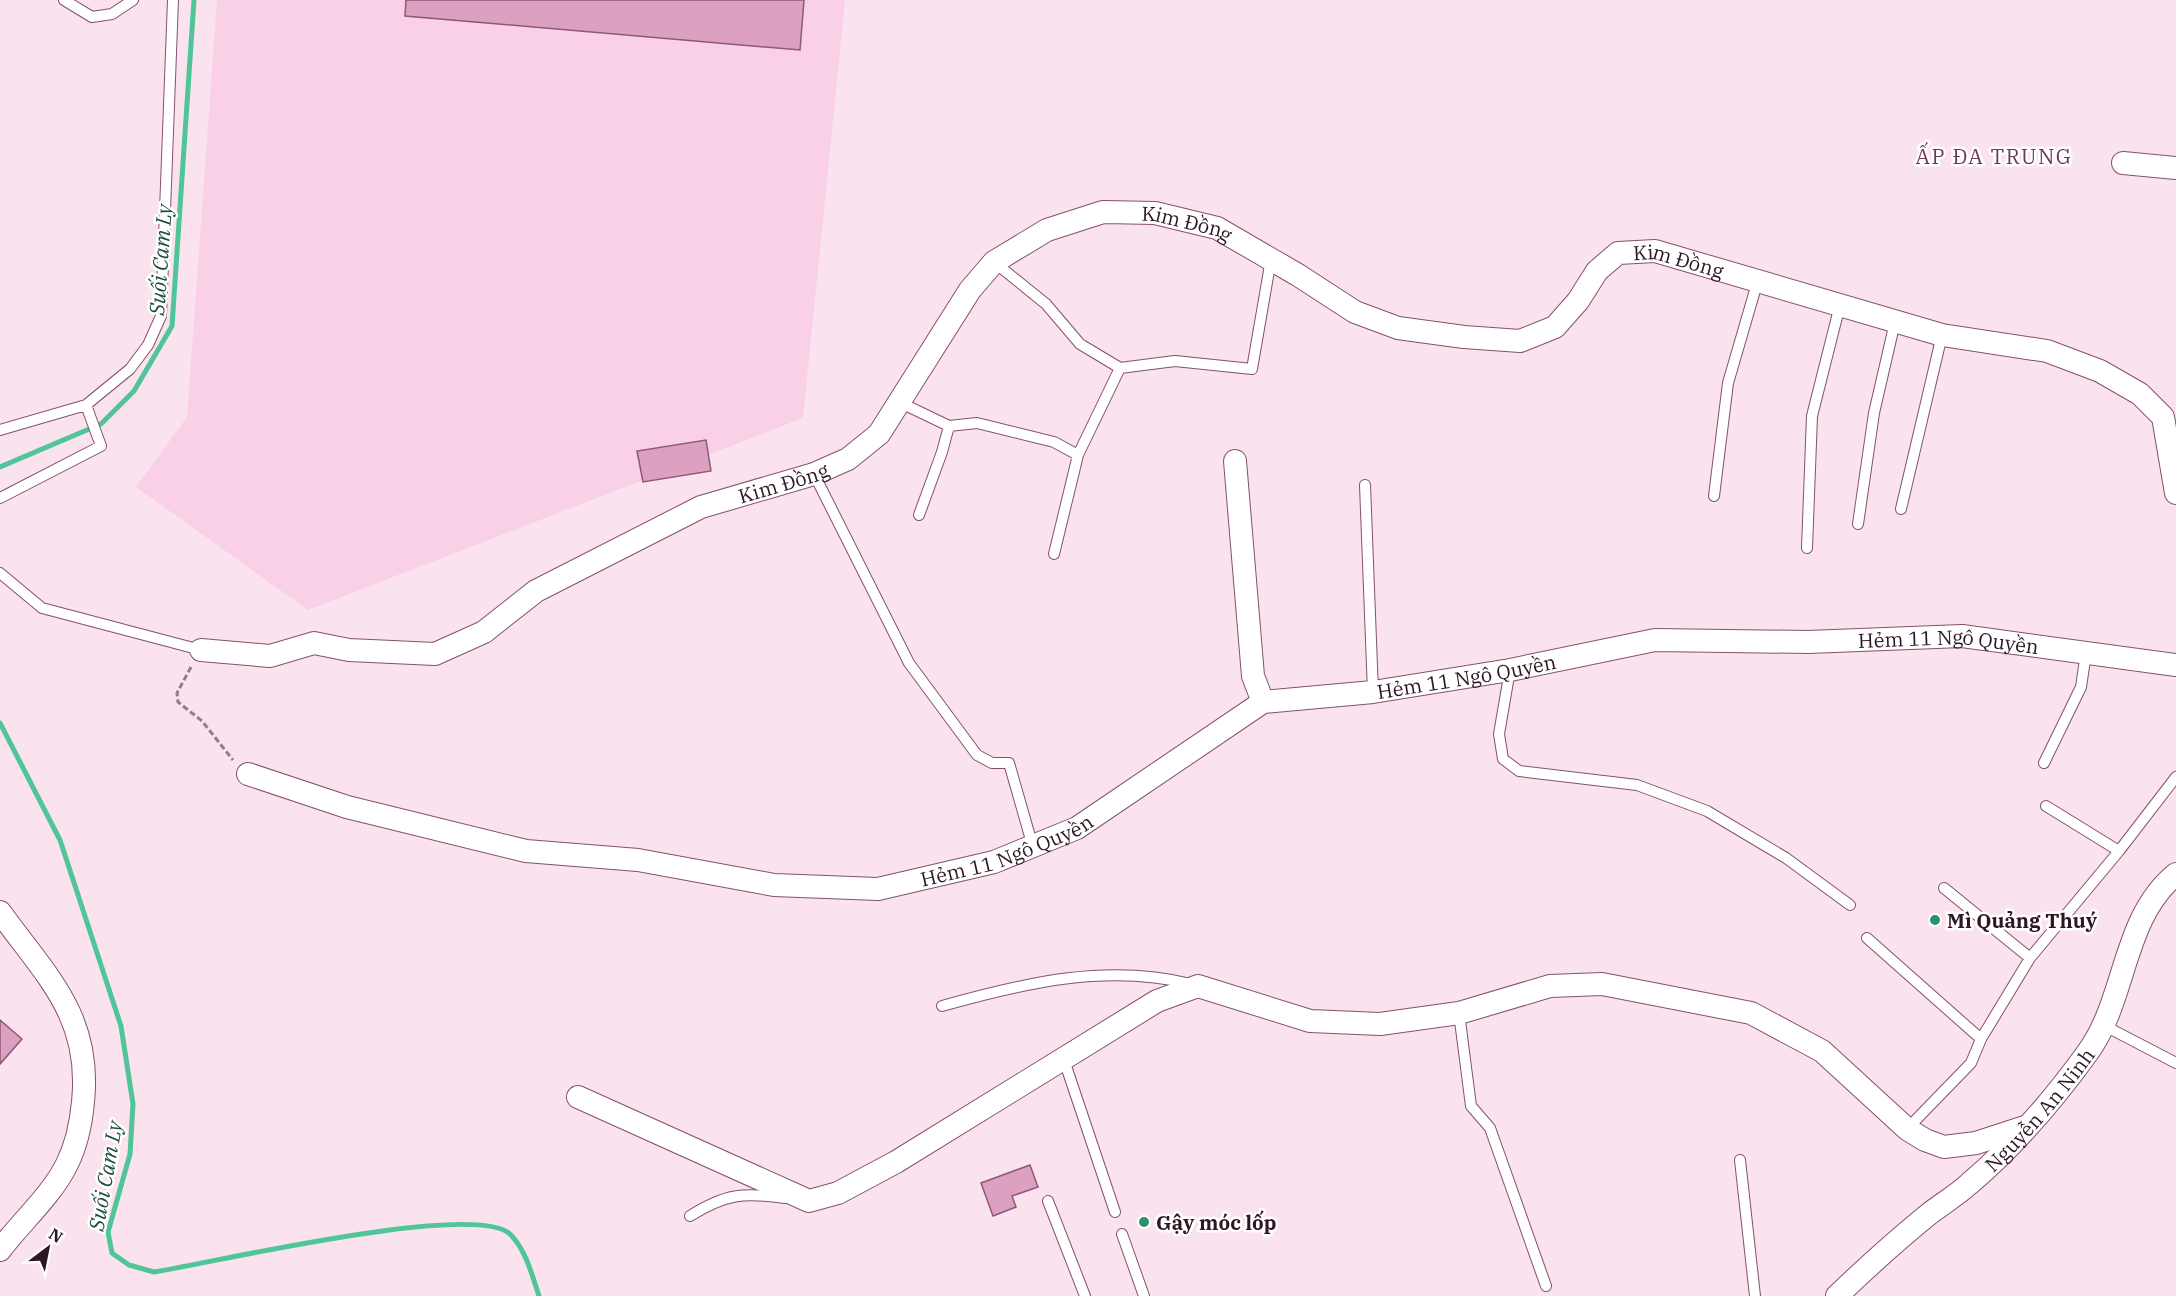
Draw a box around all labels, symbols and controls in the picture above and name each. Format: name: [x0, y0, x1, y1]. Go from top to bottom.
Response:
district label: ẤP ĐA TRUNG: [1916, 141, 2072, 170]
street label: Kim Đồng: [1141, 199, 1238, 248]
water label: Suối Cam Ly: [142, 201, 178, 317]
street label: Kim Đồng: [1632, 238, 1727, 284]
street label: Kim Đồng: [735, 456, 833, 509]
street label: Hẻm 11 Ngô Quyền: [1858, 622, 2041, 660]
street label: Hẻm 11 Ngô Quyền: [1375, 647, 1559, 705]
street label: Hẻm 11 Ngô Quyền: [918, 807, 1098, 892]
place label: Mì Quảng Thuý: [1947, 907, 2098, 934]
marker: Mì Quảng Thuý: [1928, 913, 1942, 927]
street label: Nguyễn An Ninh: [1978, 1042, 2100, 1177]
water label: Suối Cam Ly: [81, 1117, 129, 1234]
place label: Gậy móc lốp: [1156, 1209, 1276, 1236]
marker: Gậy móc lốp: [1137, 1215, 1151, 1229]
north arrow: [18, 1218, 78, 1278]
text: N: [45, 1223, 67, 1247]

